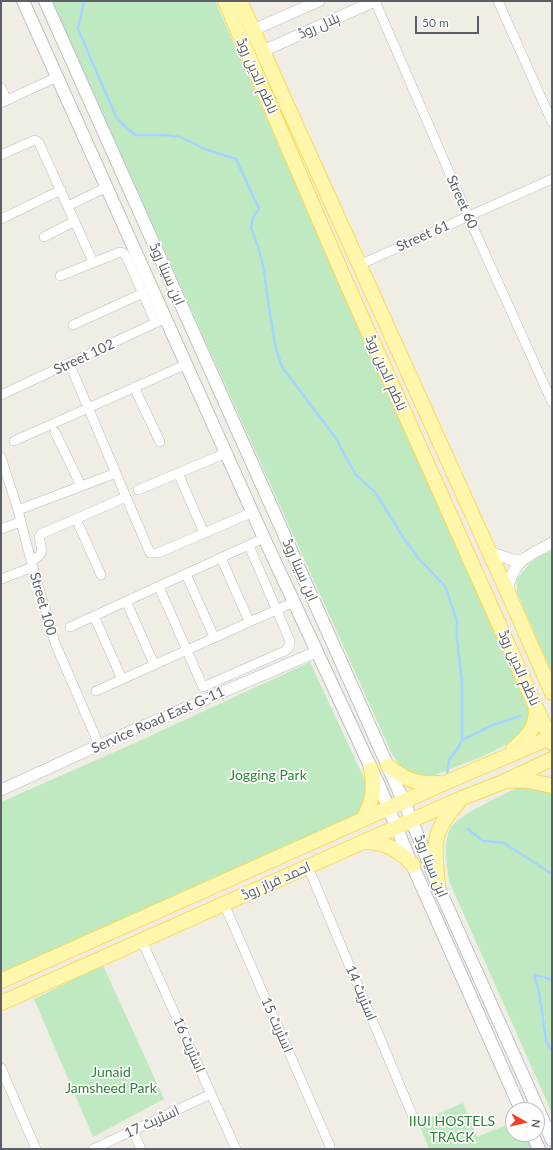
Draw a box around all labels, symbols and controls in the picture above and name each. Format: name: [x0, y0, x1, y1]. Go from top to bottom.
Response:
scale bar: [417, 8, 481, 34]
street label: ہلال روڈ: [295, 9, 343, 43]
text: 50 m: [422, 15, 449, 30]
street label: ناظم الدین روڈ: [233, 35, 281, 117]
street label: Street 60: [443, 173, 481, 231]
street label: Street 61: [394, 217, 452, 255]
street label: ابن سینا روڈ: [146, 240, 188, 308]
street label: ناظم الدین روڈ: [362, 332, 410, 414]
street label: Street 102: [51, 336, 117, 378]
street label: ابن سینا روڈ: [279, 536, 321, 604]
street label: Street 100: [26, 571, 60, 637]
street label: ناظم الدین روڈ: [495, 627, 543, 709]
street label: Service Road East G-11: [89, 683, 227, 757]
park label: Jogging Park: [229, 767, 307, 783]
street label: ابن سینا روڈ: [411, 832, 451, 900]
street label: احمد فراز روڈ: [239, 858, 313, 904]
street label: اسٹریٹ 14: [342, 963, 380, 1023]
street label: اسٹریٹ 15: [257, 995, 297, 1055]
street label: اسٹریٹ 16: [169, 1015, 209, 1075]
park label: Junaid Jamsheed Park: [65, 1064, 157, 1096]
street label: اسٹریٹ 17: [122, 1102, 182, 1142]
north arrow: [505, 1102, 545, 1142]
park label: IIUI HOSTELS TRACK: [409, 1113, 495, 1146]
text: N: [529, 1118, 543, 1129]

